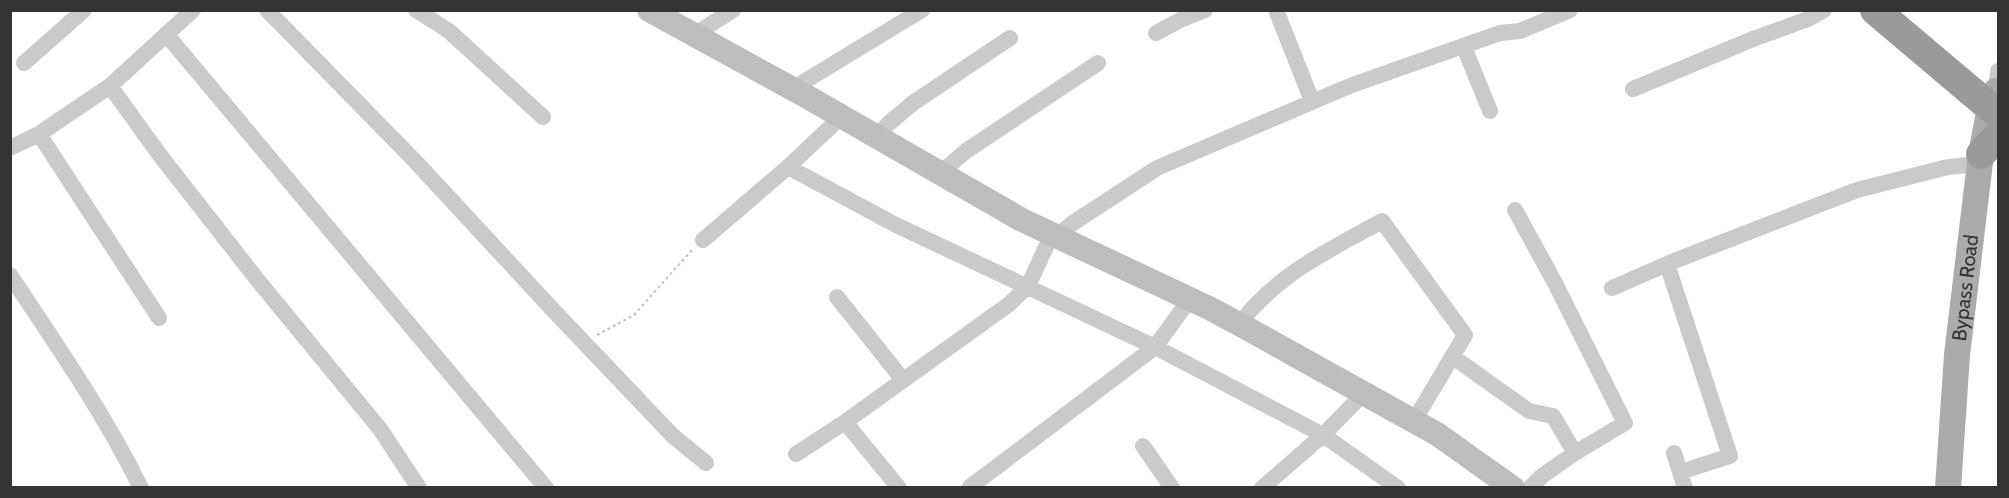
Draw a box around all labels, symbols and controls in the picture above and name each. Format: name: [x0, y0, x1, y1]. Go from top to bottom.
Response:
street label: Bypass Road: [1947, 233, 1983, 342]

